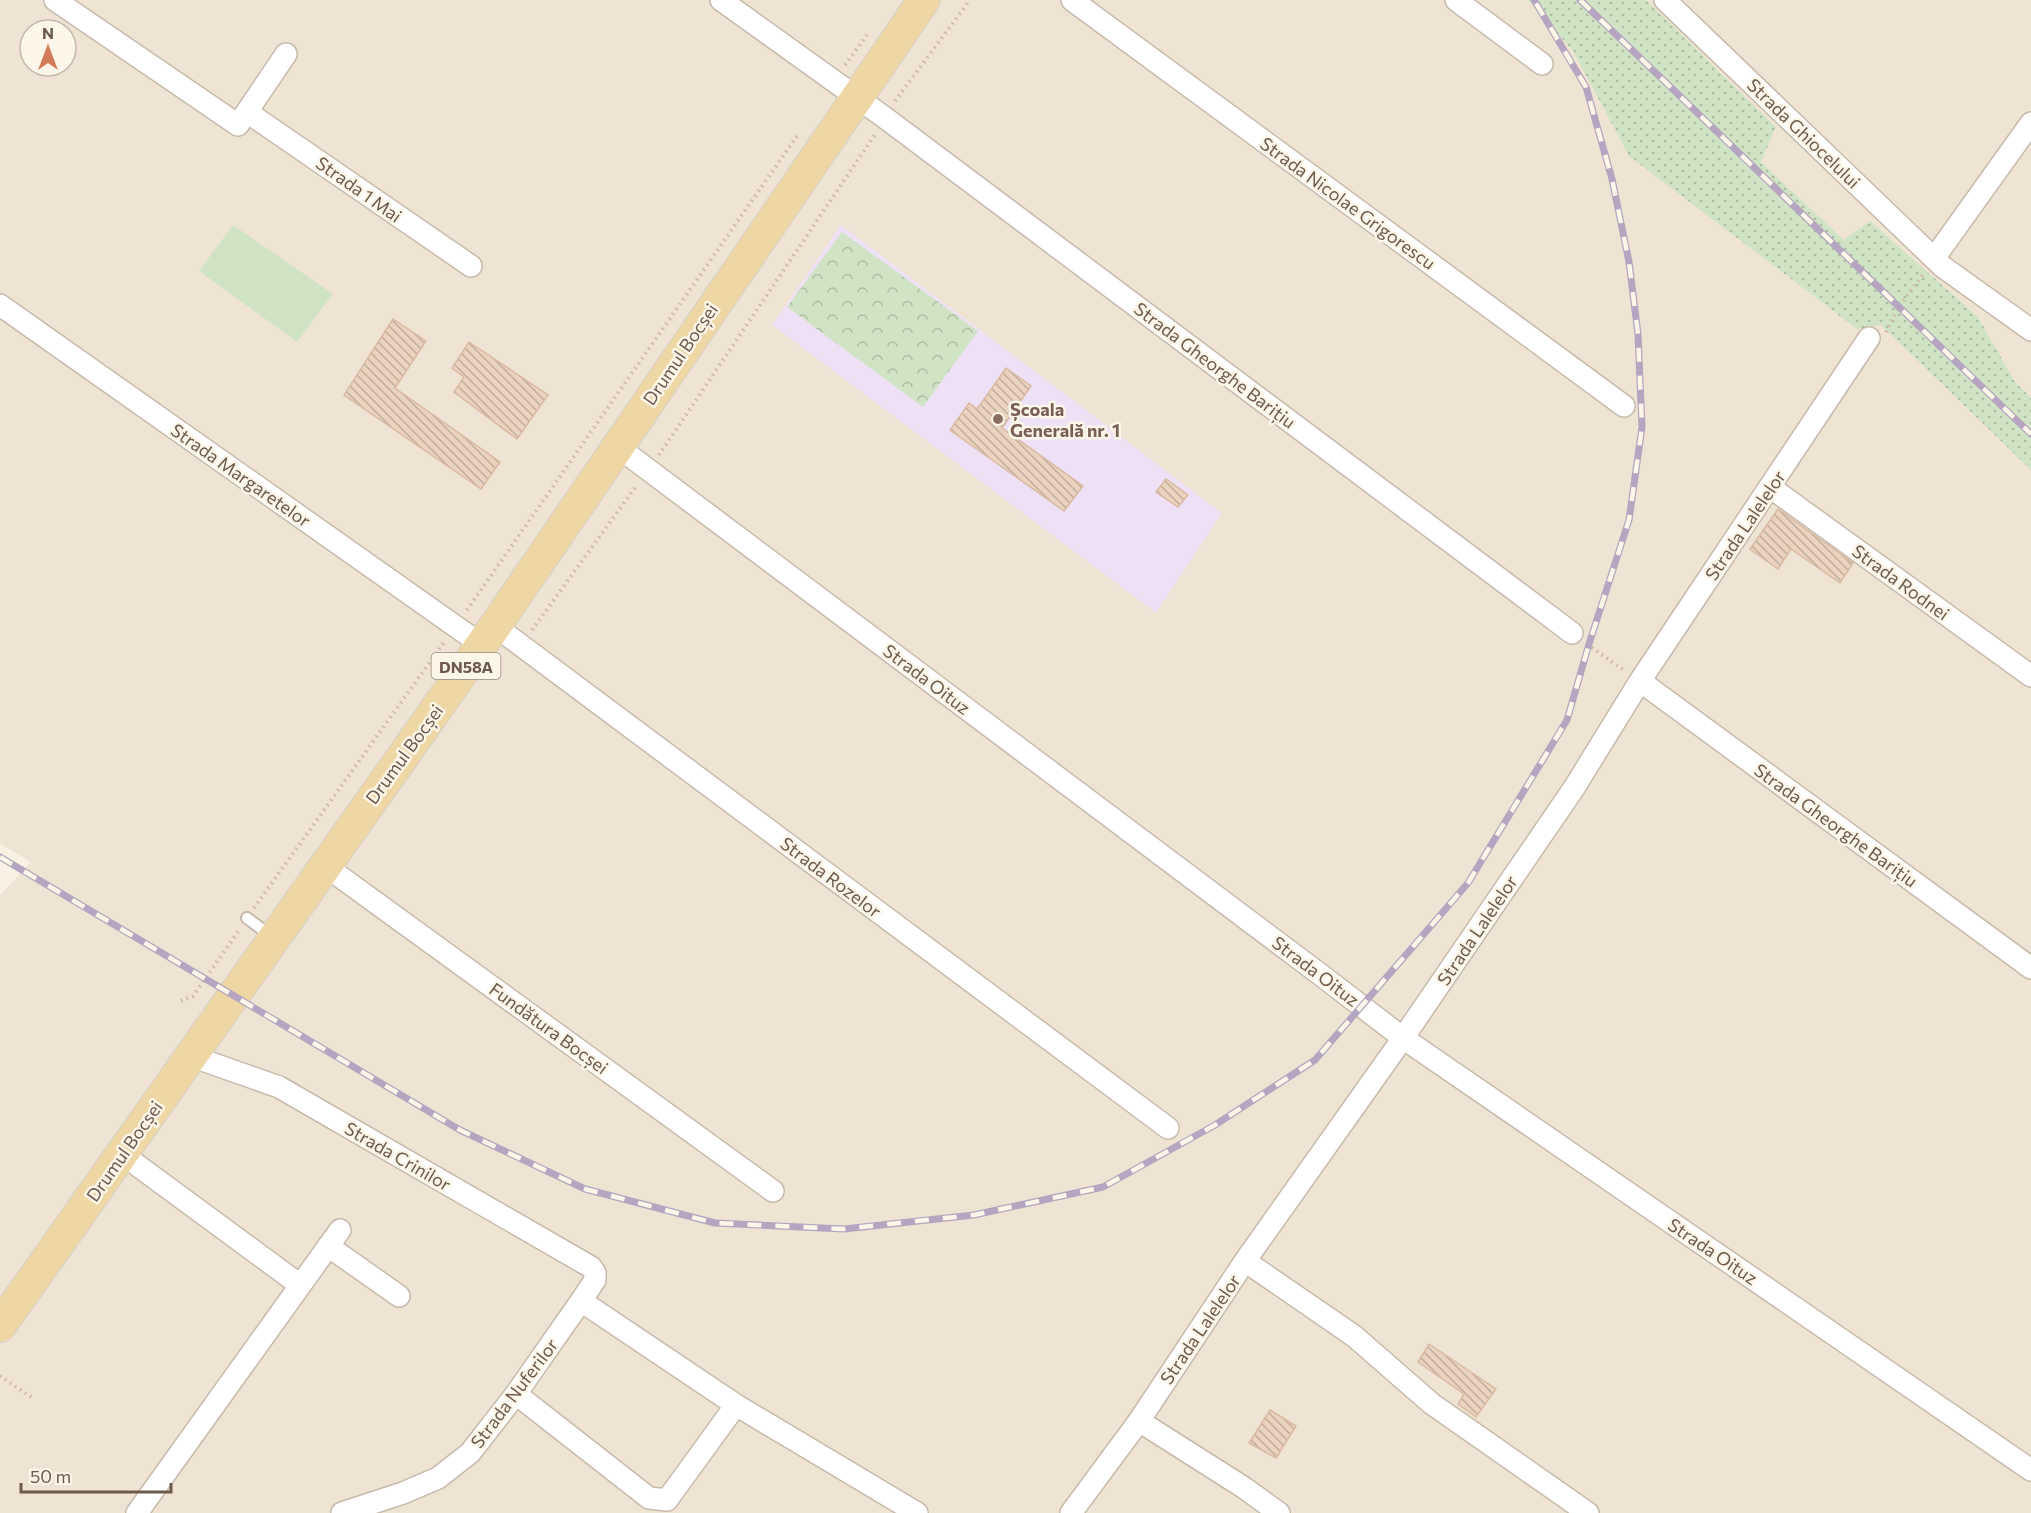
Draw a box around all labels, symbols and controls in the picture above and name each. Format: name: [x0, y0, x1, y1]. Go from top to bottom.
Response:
north arrow: [18, 18, 78, 78]
text: N: [42, 23, 54, 42]
street label: Strada Ghiocelului: [1743, 73, 1865, 193]
street label: Strada Nicolae Grigorescu: [1256, 132, 1440, 274]
street label: Strada 1 Mai: [312, 151, 406, 227]
street label: Strada Gheorghe Barițiu: [1129, 297, 1300, 434]
street label: Drumul Bocșei: [638, 299, 723, 410]
place label: Școala Generală nr. 1: [1010, 398, 1120, 441]
marker: Școala Generală nr. 1: [991, 412, 1005, 426]
street label: Strada Margaretelor: [167, 418, 315, 532]
street label: Strada Lalelelor: [1700, 466, 1790, 584]
street label: Strada Rodnei: [1848, 539, 1954, 625]
street label: Strada Oituz: [879, 639, 975, 719]
road number: DN58A: [432, 653, 500, 679]
street label: Drumul Bocșei: [360, 700, 448, 809]
street label: Strada Gheorghe Barițiu: [1750, 758, 1922, 892]
street label: Strada Rozelor: [776, 832, 886, 922]
street label: Strada Lalelelor: [1432, 871, 1522, 989]
street label: Strada Oituz: [1268, 931, 1364, 1011]
street label: Fundătura Bocșei: [485, 978, 613, 1079]
street label: Drumul Bocșei: [81, 1096, 168, 1206]
street label: Strada Crinilor: [341, 1117, 455, 1195]
street label: Strada Oituz: [1664, 1213, 1762, 1289]
street label: Strada Lalelelor: [1155, 1270, 1245, 1388]
street label: Strada Nuferilor: [466, 1334, 562, 1452]
scale bar: [21, 1456, 171, 1494]
text: 50 m: [30, 1465, 71, 1487]

